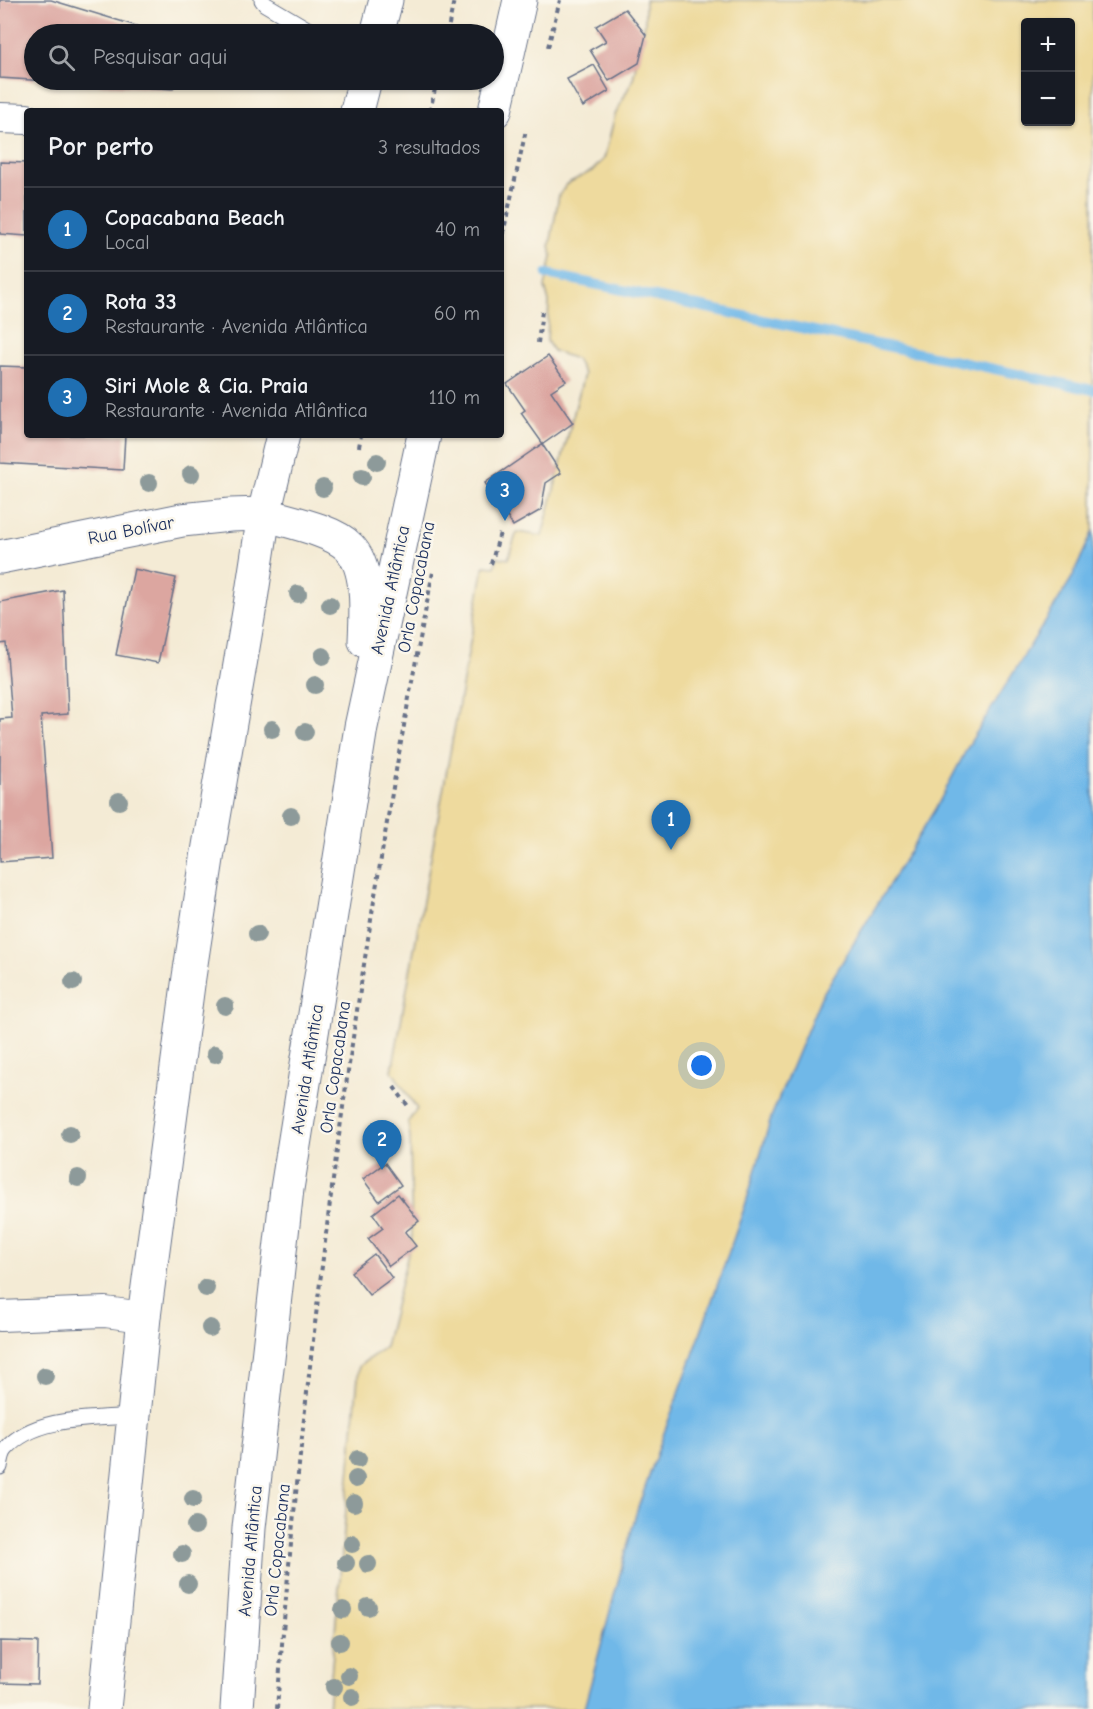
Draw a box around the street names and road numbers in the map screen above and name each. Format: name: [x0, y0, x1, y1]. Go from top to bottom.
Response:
street label: Rua Bolívar: [86, 512, 177, 549]
street label: Orla Copacabana: [393, 520, 440, 655]
street label: Avenida Atlântica: [367, 524, 414, 657]
street label: Orla Copacabana: [316, 1000, 355, 1135]
street label: Avenida Atlântica: [287, 1002, 328, 1136]
street label: Orla Copacabana: [260, 1483, 295, 1618]
street label: Avenida Atlântica: [234, 1485, 267, 1617]

